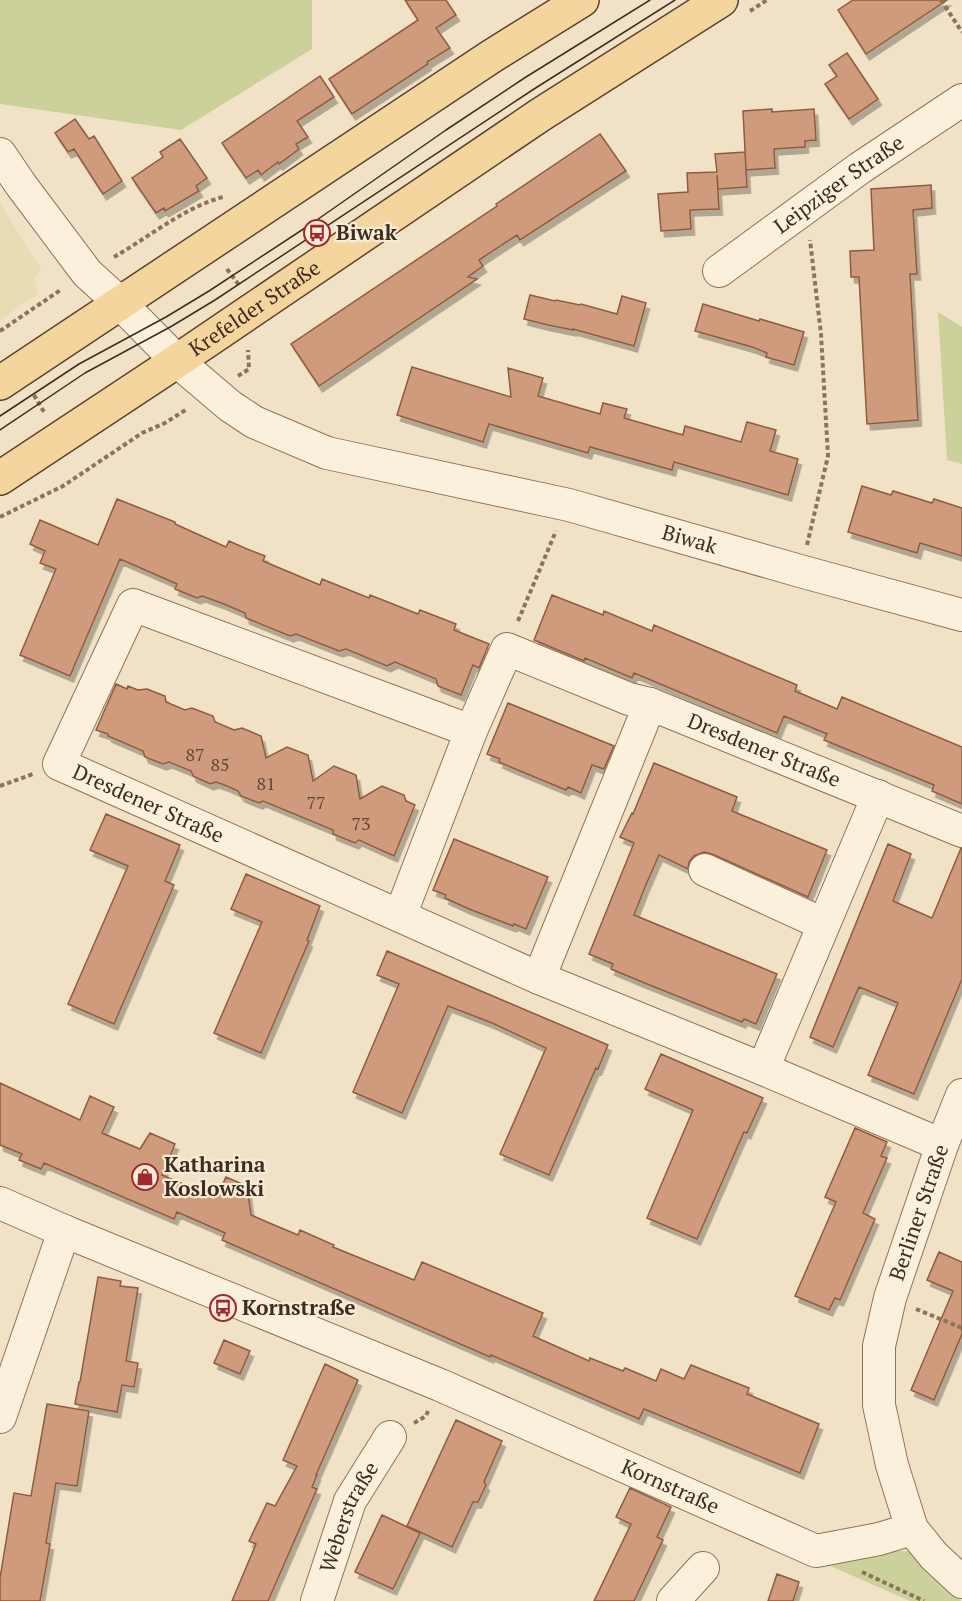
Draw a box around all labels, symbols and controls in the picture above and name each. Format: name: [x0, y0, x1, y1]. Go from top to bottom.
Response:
street label: Leipziger Straße: [768, 128, 909, 239]
bus stop icon: Biwak: [302, 218, 332, 248]
place label: Biwak: [336, 218, 398, 246]
street label: Krefelder Straße: [183, 253, 325, 362]
street label: Biwak: [659, 517, 721, 560]
street label: Dresdener Straße: [684, 706, 845, 793]
house number: 87: [185, 742, 205, 766]
house number: 85: [210, 752, 230, 776]
street label: Dresdener Straße: [69, 757, 229, 849]
house number: 81: [256, 771, 276, 795]
house number: 77: [306, 790, 326, 814]
house number: 73: [351, 811, 371, 835]
street label: Berliner Straße: [882, 1140, 954, 1284]
place label: Katharina Koslowski: [164, 1150, 266, 1202]
shop icon: Katharina Koslowski: [130, 1162, 160, 1192]
bus stop icon: Kornstraße: [208, 1293, 238, 1323]
place label: Kornstraße: [242, 1293, 356, 1321]
street label: Kornstraße: [617, 1452, 724, 1520]
street label: Weberstraße: [312, 1456, 384, 1576]

